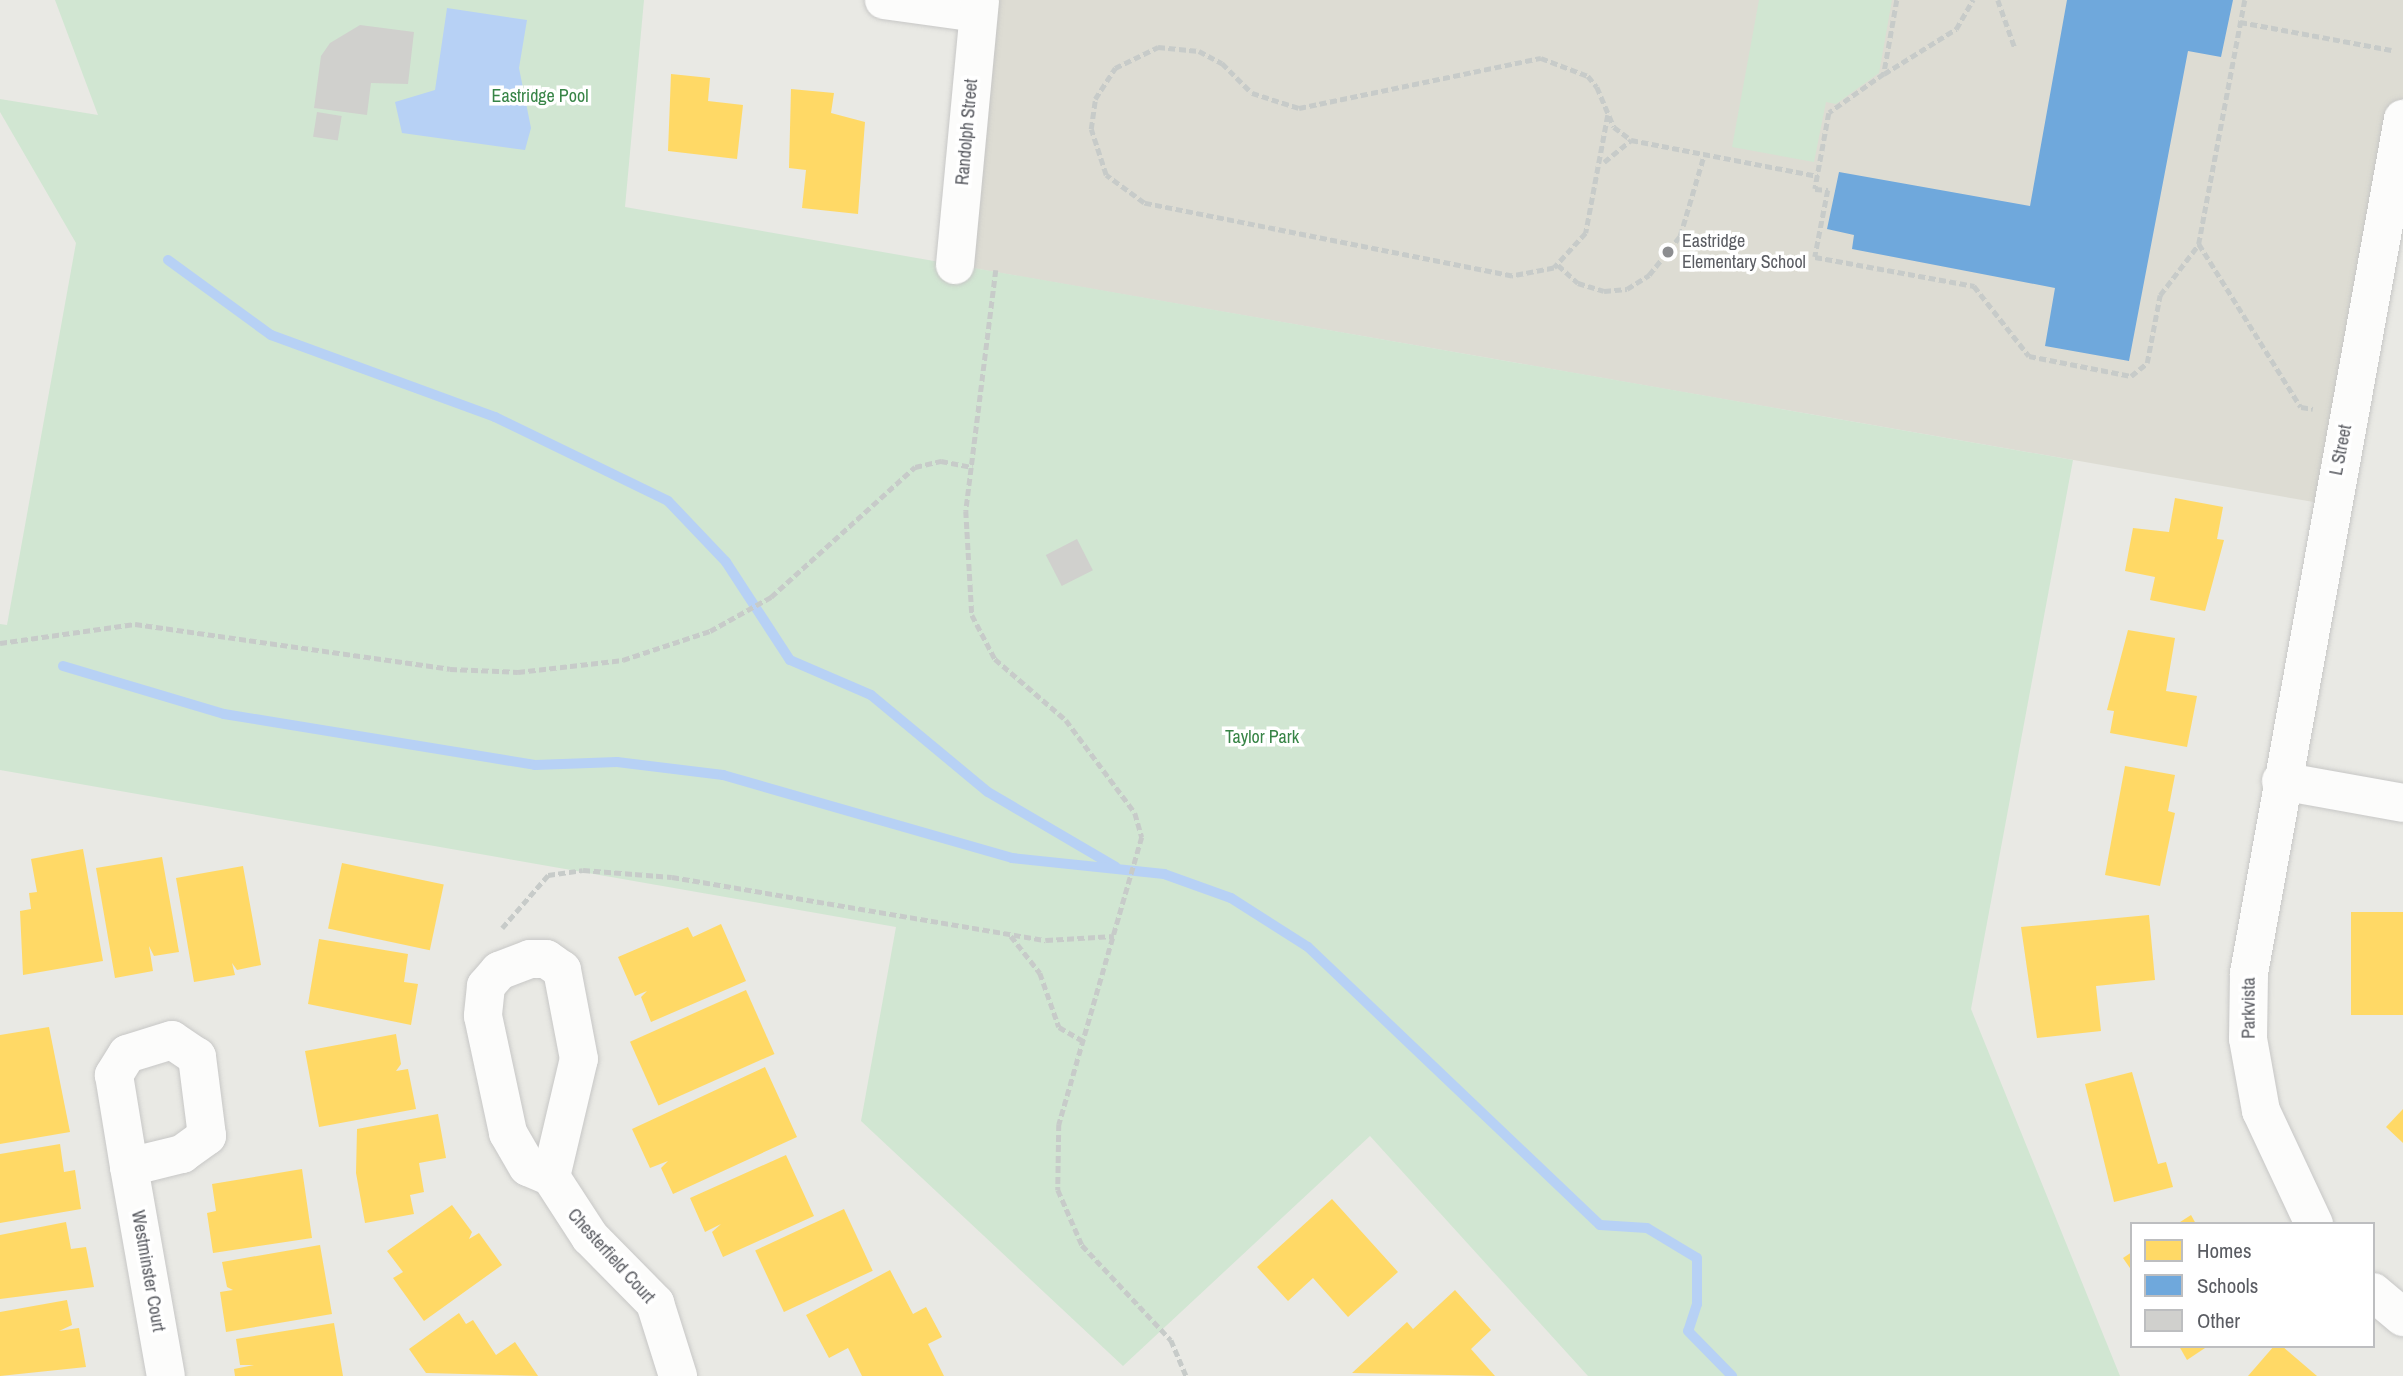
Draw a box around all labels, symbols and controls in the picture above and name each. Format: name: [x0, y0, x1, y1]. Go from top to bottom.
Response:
street label: Randolph Street: [952, 78, 982, 186]
park label: Eastridge Pool: [492, 85, 588, 107]
place label: Eastridge Elementary School: [1682, 231, 1806, 274]
marker: Eastridge Elementary School: [1660, 244, 1676, 260]
street label: L Street: [2325, 423, 2357, 477]
park label: Taylor Park: [1225, 726, 1299, 748]
street label: Parkvista: [2238, 977, 2260, 1039]
street label: Chesterfield Court: [563, 1204, 659, 1308]
street label: Westminster Court: [127, 1209, 169, 1333]
legend: [2130, 1222, 2375, 1348]
text: Homes: [2197, 1236, 2252, 1265]
text: Schools: [2197, 1271, 2258, 1300]
text: Other: [2197, 1306, 2240, 1335]

